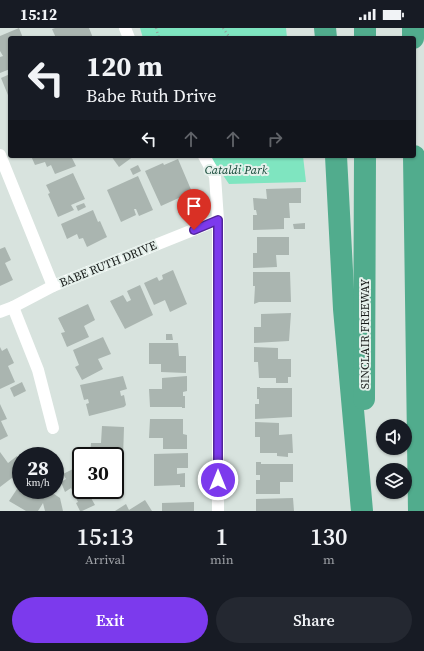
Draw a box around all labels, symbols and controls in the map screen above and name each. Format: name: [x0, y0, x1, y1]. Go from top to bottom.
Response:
text: 15:12: [20, 4, 57, 25]
text: 120 m: [86, 47, 163, 85]
icon: left: [20, 52, 72, 104]
text: Babe Ruth Drive: [86, 83, 217, 108]
icon: left: [138, 128, 160, 150]
icon: ahead: [180, 128, 202, 150]
icon: ahead: [222, 128, 244, 150]
icon: right: [264, 128, 286, 150]
park label: Cataldi Park: [205, 162, 268, 178]
pin: [177, 189, 211, 230]
icon: arrive: [183, 195, 205, 217]
street label: BABE RUTH DRIVE: [57, 237, 159, 291]
street label: SINCLAIR FREEWAY: [357, 278, 373, 389]
map controls: [376, 419, 412, 499]
button: sound: [376, 419, 412, 455]
speed limit sign: 30: [72, 447, 124, 499]
text: 28: [27, 454, 49, 482]
position arrow: [197, 459, 239, 501]
button: layers: [376, 463, 412, 499]
text: km/h: [26, 476, 50, 489]
text: 15:13: [76, 520, 134, 553]
text: 1: [216, 520, 228, 553]
text: 130: [310, 520, 348, 553]
text: Arrival: [85, 551, 125, 568]
text: min: [210, 551, 234, 568]
text: m: [323, 551, 335, 568]
button: Exit: [12, 597, 208, 643]
button: Share: [216, 597, 412, 643]

